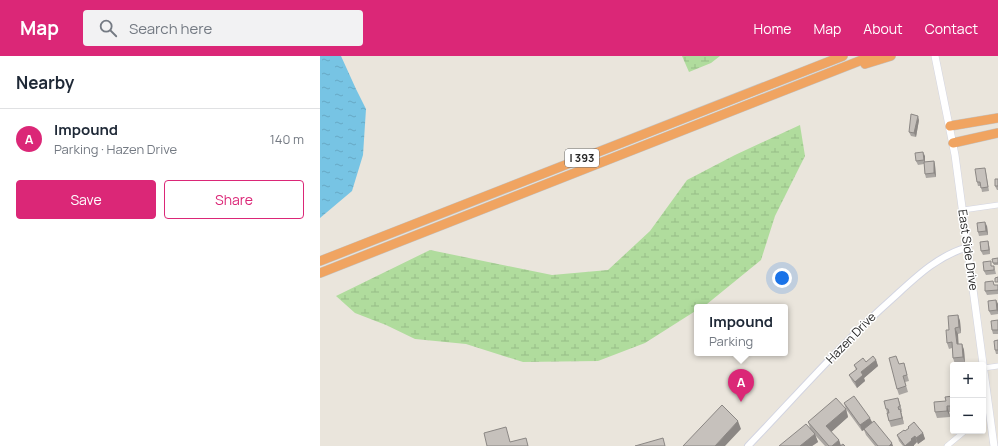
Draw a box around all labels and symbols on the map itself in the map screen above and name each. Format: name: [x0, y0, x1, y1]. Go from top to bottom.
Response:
road number: I 393: [565, 149, 599, 167]
street label: East Side Drive: [954, 208, 983, 292]
your location: [772, 268, 792, 288]
street label: Hazen Drive: [822, 308, 879, 367]
pin: A: [728, 369, 754, 402]

